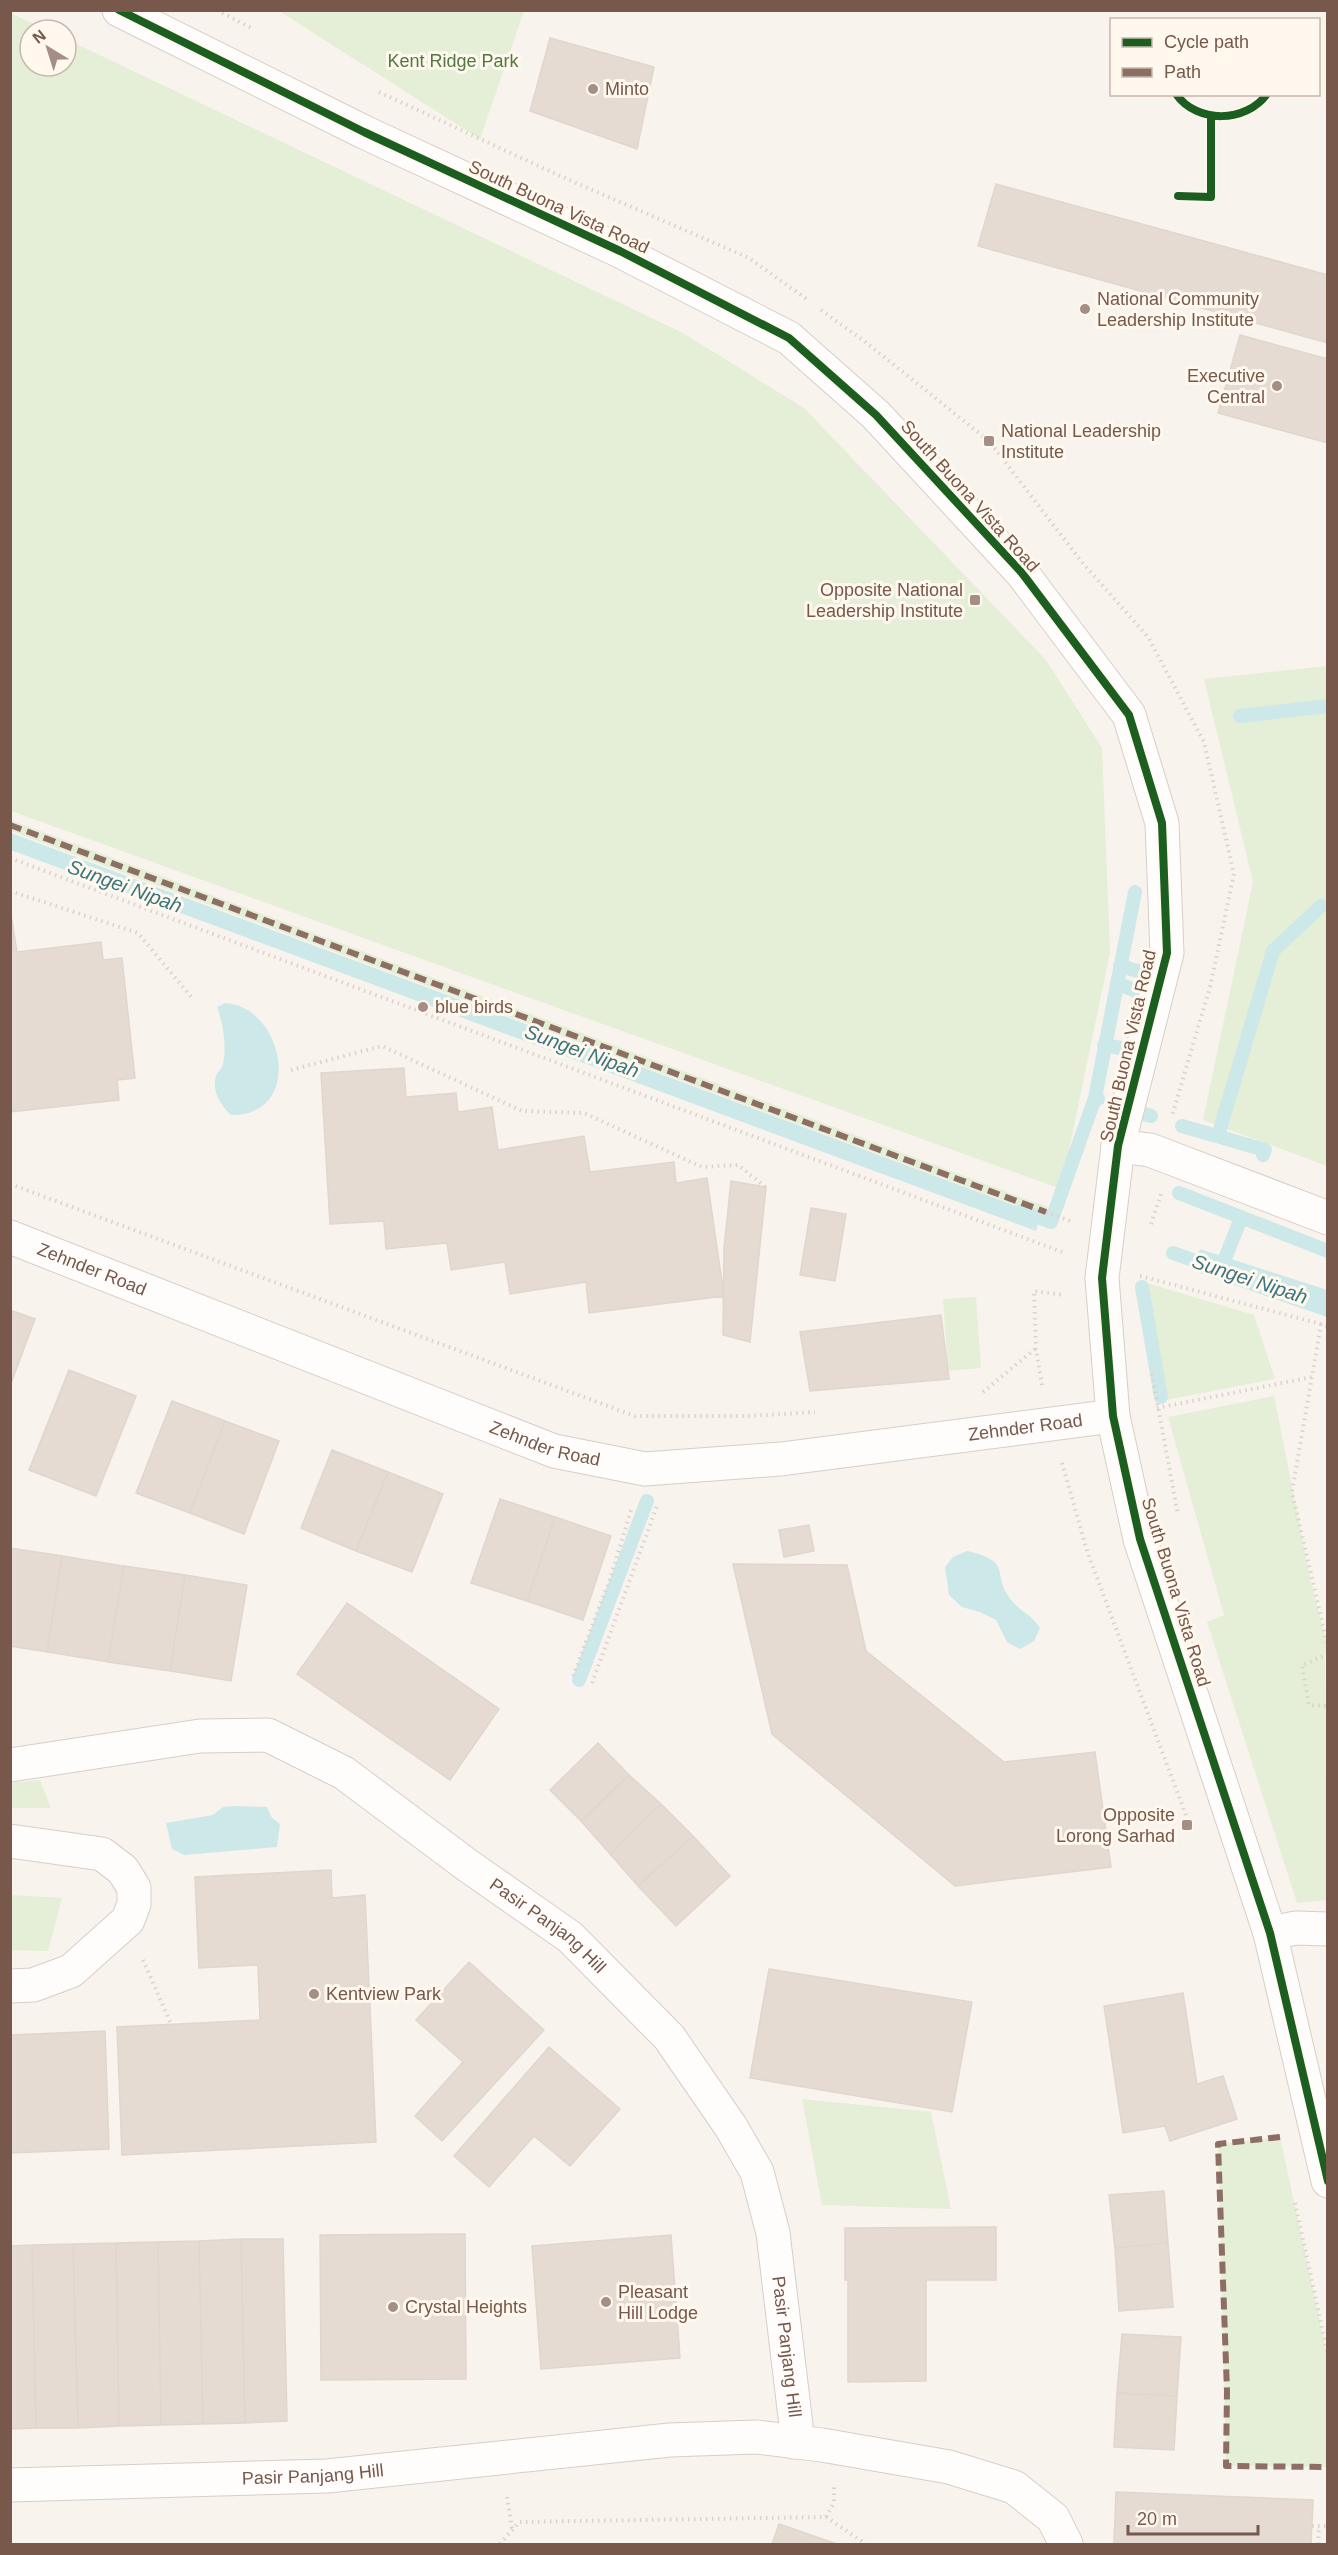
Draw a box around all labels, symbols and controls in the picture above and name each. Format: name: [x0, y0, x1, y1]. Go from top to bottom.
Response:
north arrow: [18, 18, 78, 78]
legend: [1110, 18, 1320, 96]
text: N: [29, 26, 49, 47]
text: Cycle path: [1164, 32, 1249, 52]
park label: Kent Ridge Park: [387, 51, 520, 71]
text: Path: [1164, 62, 1201, 82]
place label: Minto: [605, 79, 649, 99]
marker: Minto: [586, 82, 600, 96]
street label: South Buona Vista Road: [466, 156, 652, 258]
place label: National Community Leadership Institute: [1097, 289, 1259, 330]
marker: National Community Leadership Institute: [1078, 302, 1092, 316]
place label: Executive Central: [1187, 366, 1265, 407]
marker: Executive Central: [1270, 379, 1284, 393]
street label: South Buona Vista Road: [897, 416, 1043, 576]
place label: National Leadership Institute: [1001, 421, 1161, 462]
marker: National Leadership Institute: [982, 434, 996, 448]
place label: Opposite National Leadership Institute: [806, 580, 963, 621]
marker: Opposite National Leadership Institute: [968, 593, 982, 607]
water label: Sungei Nipah: [65, 855, 185, 917]
street label: South Buona Vista Road: [1096, 948, 1160, 1144]
place label: blue birds: [435, 997, 513, 1017]
marker: blue birds: [416, 1000, 430, 1014]
water label: Sungei Nipah: [522, 1020, 642, 1082]
street label: Zehnder Road: [35, 1239, 149, 1300]
water label: Sungei Nipah: [1189, 1250, 1311, 1308]
street label: Zehnder Road: [967, 1410, 1084, 1445]
street label: Zehnder Road: [487, 1417, 602, 1470]
street label: South Buona Vista Road: [1138, 1495, 1214, 1689]
place label: Opposite Lorong Sarhad: [1056, 1805, 1175, 1846]
marker: Opposite Lorong Sarhad: [1180, 1818, 1194, 1832]
street label: Pasir Panjang Hill: [486, 1874, 610, 1977]
place label: Kentview Park: [326, 1984, 442, 2004]
marker: Kentview Park: [307, 1987, 321, 2001]
street label: Pasir Panjang Hill: [768, 2275, 805, 2418]
place label: Pleasant Hill Lodge: [618, 2282, 698, 2323]
marker: Pleasant Hill Lodge: [599, 2295, 613, 2309]
place label: Crystal Heights: [405, 2297, 527, 2317]
marker: Crystal Heights: [386, 2300, 400, 2314]
street label: Pasir Panjang Hill: [242, 2460, 385, 2488]
scale bar: [1128, 2498, 1258, 2536]
text: 20 m: [1137, 2509, 1177, 2529]

